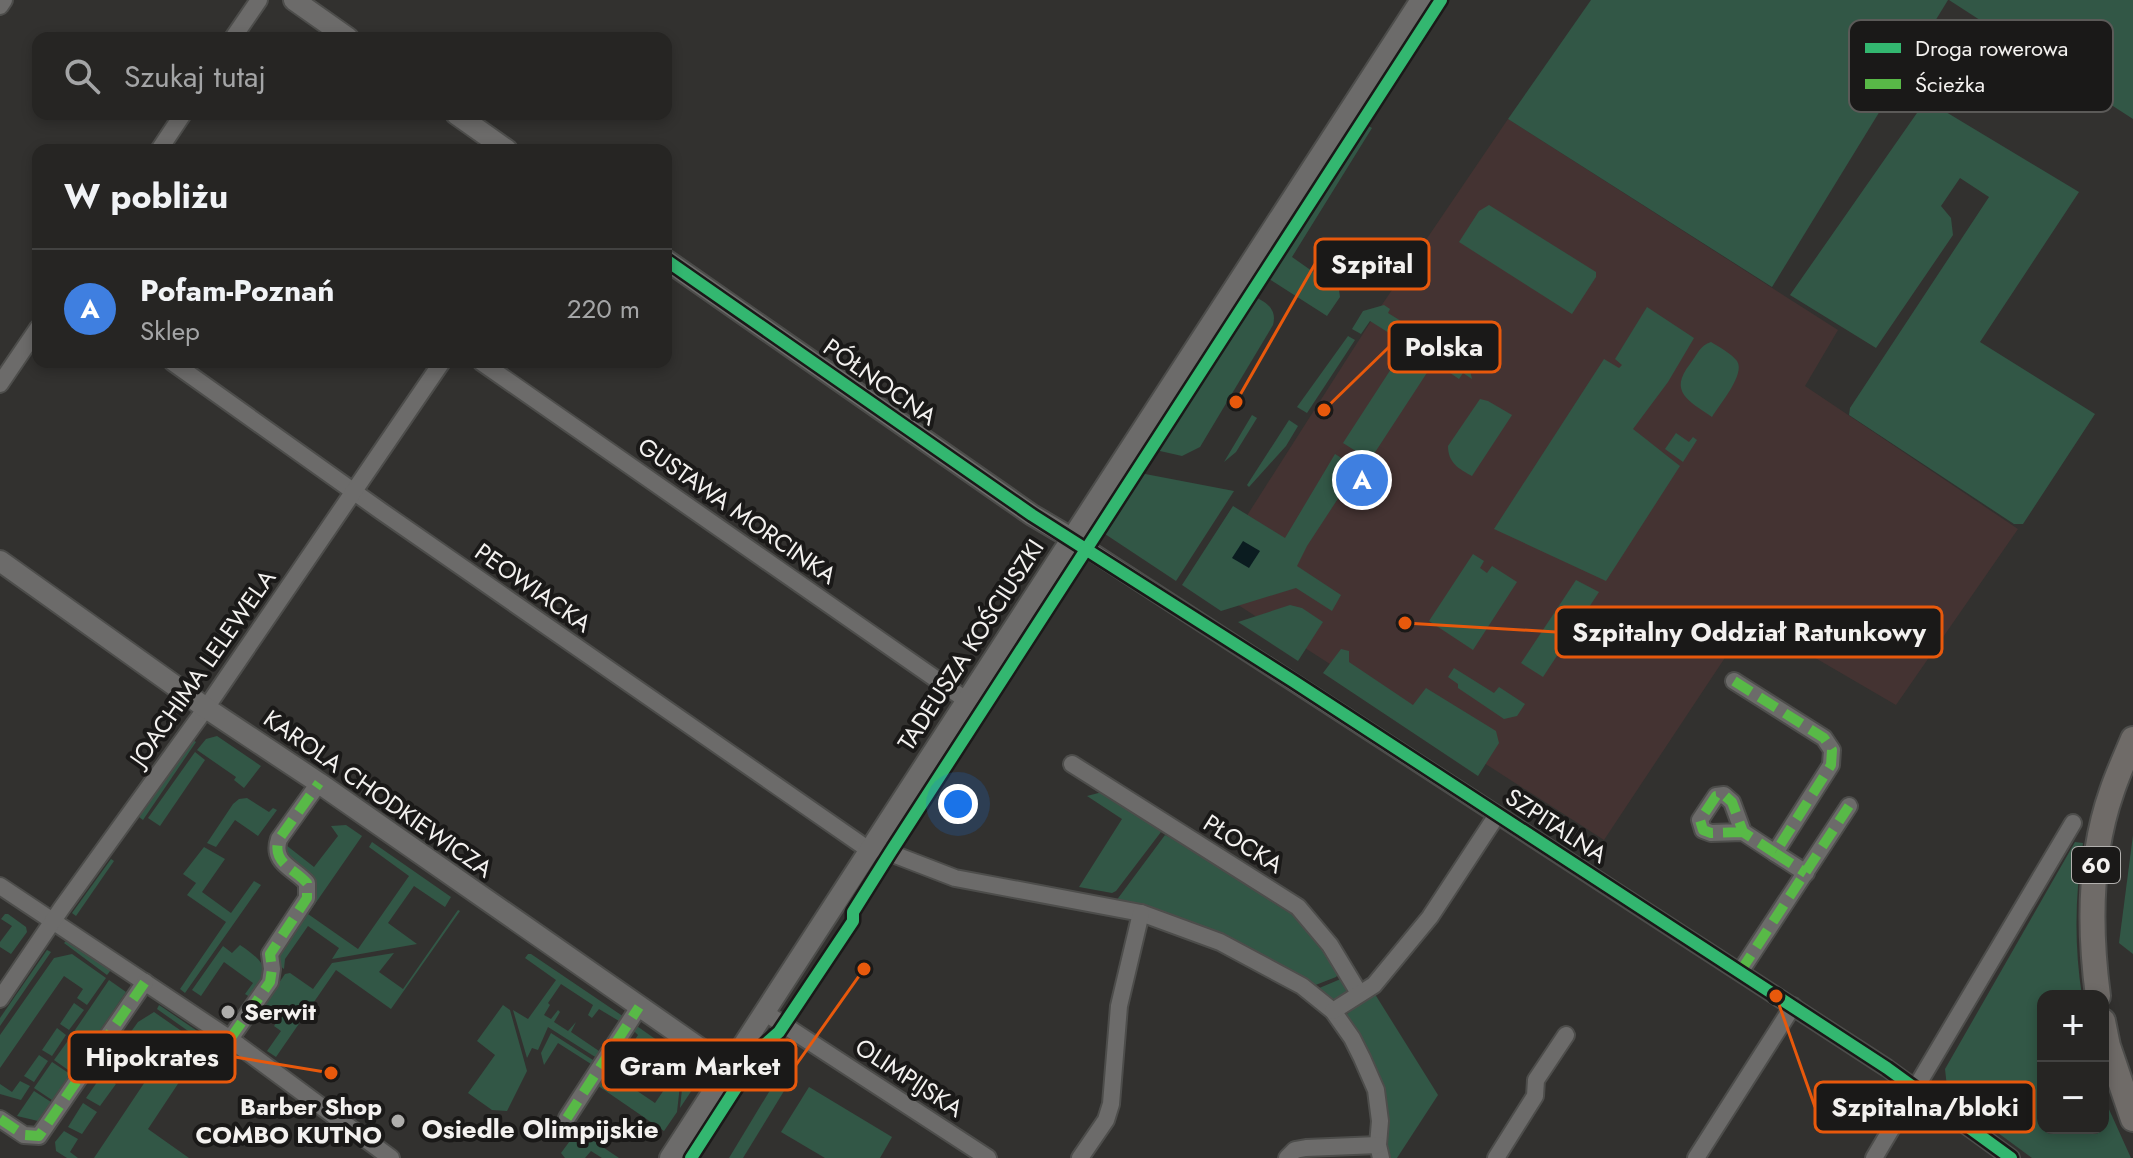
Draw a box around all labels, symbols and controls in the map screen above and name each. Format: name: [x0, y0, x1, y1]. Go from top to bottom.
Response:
legend: [1849, 20, 2113, 112]
search box: [32, 32, 672, 120]
text: Droga rowerowa: [1915, 32, 2068, 64]
icon: search: [60, 54, 104, 98]
text: Szukaj tutaj: [124, 55, 266, 98]
text: Ścieżka: [1915, 68, 1985, 100]
text: W pobliżu: [64, 172, 228, 221]
callout: Szpital: [1315, 239, 1429, 289]
text: Szpital: [1331, 245, 1413, 283]
text: Pofam-Poznań: [140, 269, 335, 312]
text: A: [80, 290, 100, 328]
text: 220 m: [567, 290, 640, 328]
text: Sklep: [140, 312, 200, 350]
callout: Polska: [1389, 322, 1500, 372]
text: Polska: [1405, 328, 1483, 366]
street label: PÓŁNOCNA: [816, 330, 944, 434]
street label: GUSTAWA MORCINKA: [631, 429, 844, 593]
pin: A: [1336, 450, 1388, 510]
street label: TADEUSZA KOŚCIUSZKI: [889, 532, 1052, 757]
street label: PEOWIACKA: [468, 534, 599, 641]
street label: JOACHIMA LELEWELA: [120, 562, 284, 776]
callout: Szpitalny Oddział Ratunkowy: [1556, 607, 1942, 657]
text: Szpitalny Oddział Ratunkowy: [1572, 613, 1927, 651]
street label: KAROLA CHODKIEWICZA: [257, 701, 500, 886]
street label: SZPITALNA: [1498, 780, 1614, 872]
your location: [938, 784, 978, 824]
street label: PŁOCKA: [1197, 805, 1290, 882]
road number: 60: [2072, 847, 2120, 883]
map controls: [2037, 990, 2109, 1134]
button: +: [2037, 990, 2109, 1062]
place label: Serwit: [244, 994, 316, 1029]
marker: Serwit: [219, 1003, 237, 1021]
street label: OLIMPIJSKA: [848, 1030, 970, 1126]
callout: Hipokrates: [69, 1032, 235, 1082]
text: Hipokrates: [85, 1038, 219, 1076]
callout: Gram Market: [603, 1040, 796, 1090]
text: Gram Market: [620, 1047, 781, 1085]
button: −: [2037, 1062, 2109, 1134]
callout: Szpitalna/bloki: [1815, 1082, 2034, 1132]
text: Szpitalna/bloki: [1831, 1088, 2019, 1126]
place label: Barber Shop COMBO KUTNO: [195, 1089, 382, 1152]
district label: Osiedle Olimpijskie: [421, 1110, 659, 1148]
marker: Barber Shop COMBO KUTNO: [389, 1112, 407, 1130]

